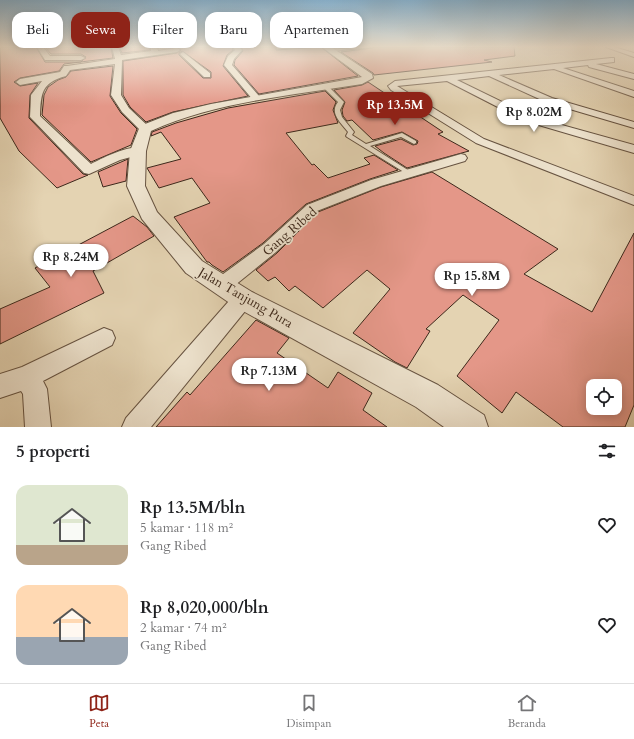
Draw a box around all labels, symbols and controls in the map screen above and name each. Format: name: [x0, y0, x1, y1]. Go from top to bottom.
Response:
chip: Beli: [12, 12, 63, 48]
chip: Sewa: [71, 12, 130, 48]
chip: Filter: [138, 12, 197, 48]
chip: Baru: [205, 12, 262, 48]
chip: Apartemen: [270, 12, 363, 48]
pin: Rp 13.5M: [354, 92, 436, 126]
text: Rp 13.5M: [367, 96, 423, 114]
pin: Rp 8.02M: [493, 99, 575, 133]
text: Rp 8.02M: [506, 103, 562, 121]
street label: Gang Ribed: [259, 203, 321, 260]
pin: Rp 8.24M: [30, 244, 112, 278]
text: Rp 8.24M: [43, 248, 99, 266]
street label: Jalan Tanjung Pura: [193, 262, 296, 332]
pin: Rp 15.8M: [431, 263, 513, 297]
text: Rp 15.8M: [444, 267, 500, 285]
pin: Rp 7.13M: [228, 358, 310, 392]
text: Rp 7.13M: [241, 362, 297, 380]
map controls: [586, 379, 622, 415]
button: locate: [586, 379, 622, 415]
text: 5 properti: [16, 440, 90, 463]
icon: filters: [596, 440, 618, 462]
text: Rp 13.5M/bln: [140, 496, 245, 519]
icon: home: [48, 501, 96, 549]
icon: heart: [596, 514, 618, 536]
text: 5 kamar · 118 m²: [140, 519, 233, 537]
text: Gang Ribed: [140, 537, 207, 555]
text: Rp 8,020,000/bln: [140, 596, 269, 619]
icon: home: [48, 601, 96, 649]
icon: heart: [596, 614, 618, 636]
text: 2 kamar · 74 m²: [140, 619, 227, 637]
text: Gang Ribed: [140, 637, 207, 655]
tab: Peta: [88, 692, 110, 731]
tab: Disimpan: [286, 692, 331, 731]
tab: Beranda: [508, 692, 546, 731]

